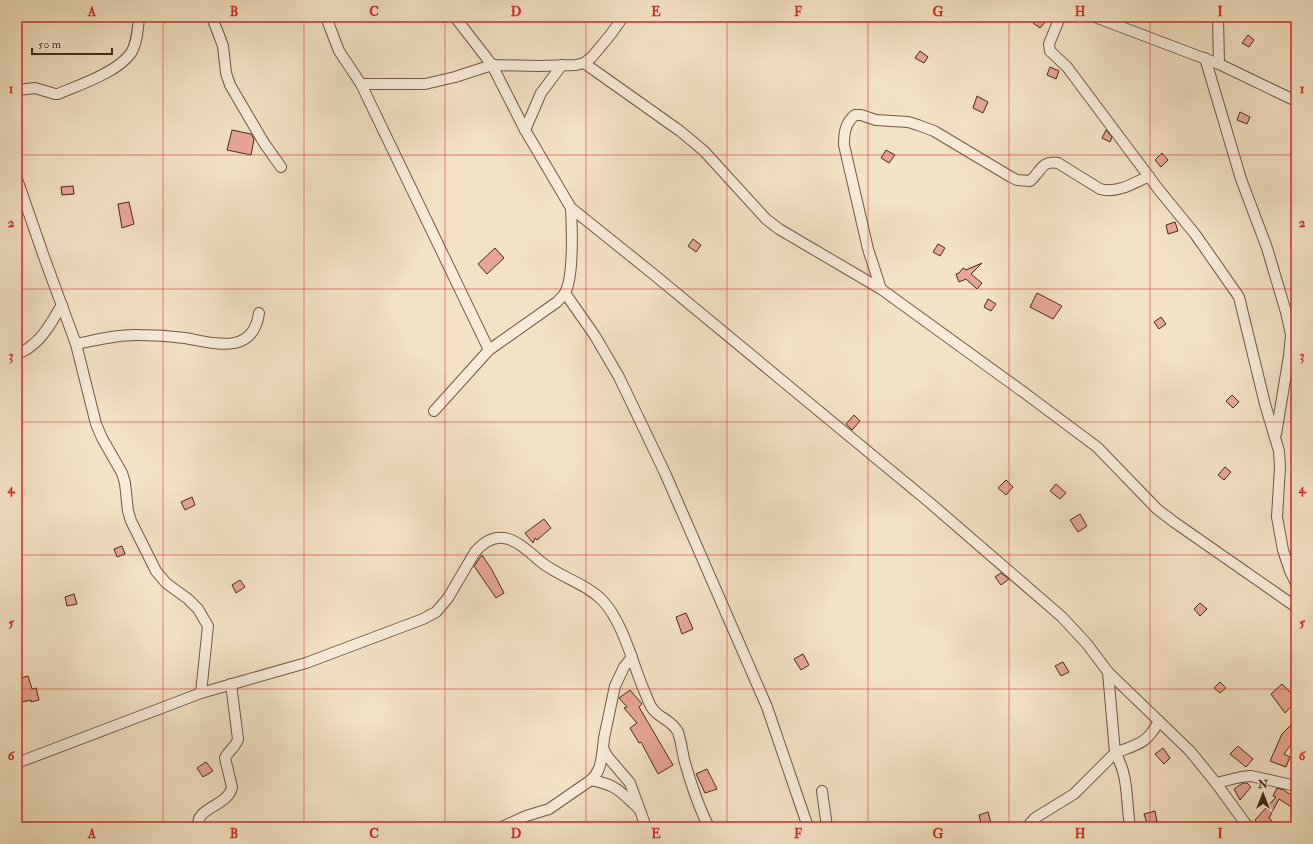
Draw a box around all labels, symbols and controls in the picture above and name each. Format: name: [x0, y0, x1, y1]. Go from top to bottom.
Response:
text: A: [87, 4, 97, 20]
text: B: [230, 4, 238, 20]
text: C: [369, 4, 379, 20]
text: D: [511, 4, 522, 20]
text: E: [651, 4, 661, 20]
text: F: [794, 4, 803, 20]
text: G: [933, 4, 944, 20]
text: H: [1075, 4, 1086, 20]
text: I: [1217, 4, 1223, 20]
scale bar: [32, 30, 112, 56]
text: 50 m: [38, 37, 62, 52]
text: 1: [9, 81, 14, 97]
text: 1: [1300, 81, 1305, 97]
text: 2: [8, 215, 15, 231]
text: 2: [1299, 215, 1306, 231]
text: 3: [9, 348, 14, 364]
text: 3: [1300, 348, 1305, 364]
text: 4: [6, 481, 15, 497]
text: 4: [1297, 481, 1306, 497]
text: 5: [8, 615, 14, 631]
text: 5: [1299, 615, 1305, 631]
text: 6: [8, 748, 16, 764]
text: 6: [1299, 748, 1307, 764]
north arrow: [1243, 774, 1283, 814]
text: N: [1257, 778, 1269, 791]
text: A: [87, 826, 97, 842]
text: B: [230, 826, 238, 842]
text: C: [369, 826, 379, 842]
text: D: [511, 826, 522, 842]
text: E: [651, 826, 661, 842]
text: F: [794, 826, 803, 842]
text: G: [933, 826, 944, 842]
text: H: [1075, 826, 1086, 842]
text: I: [1217, 826, 1223, 842]

